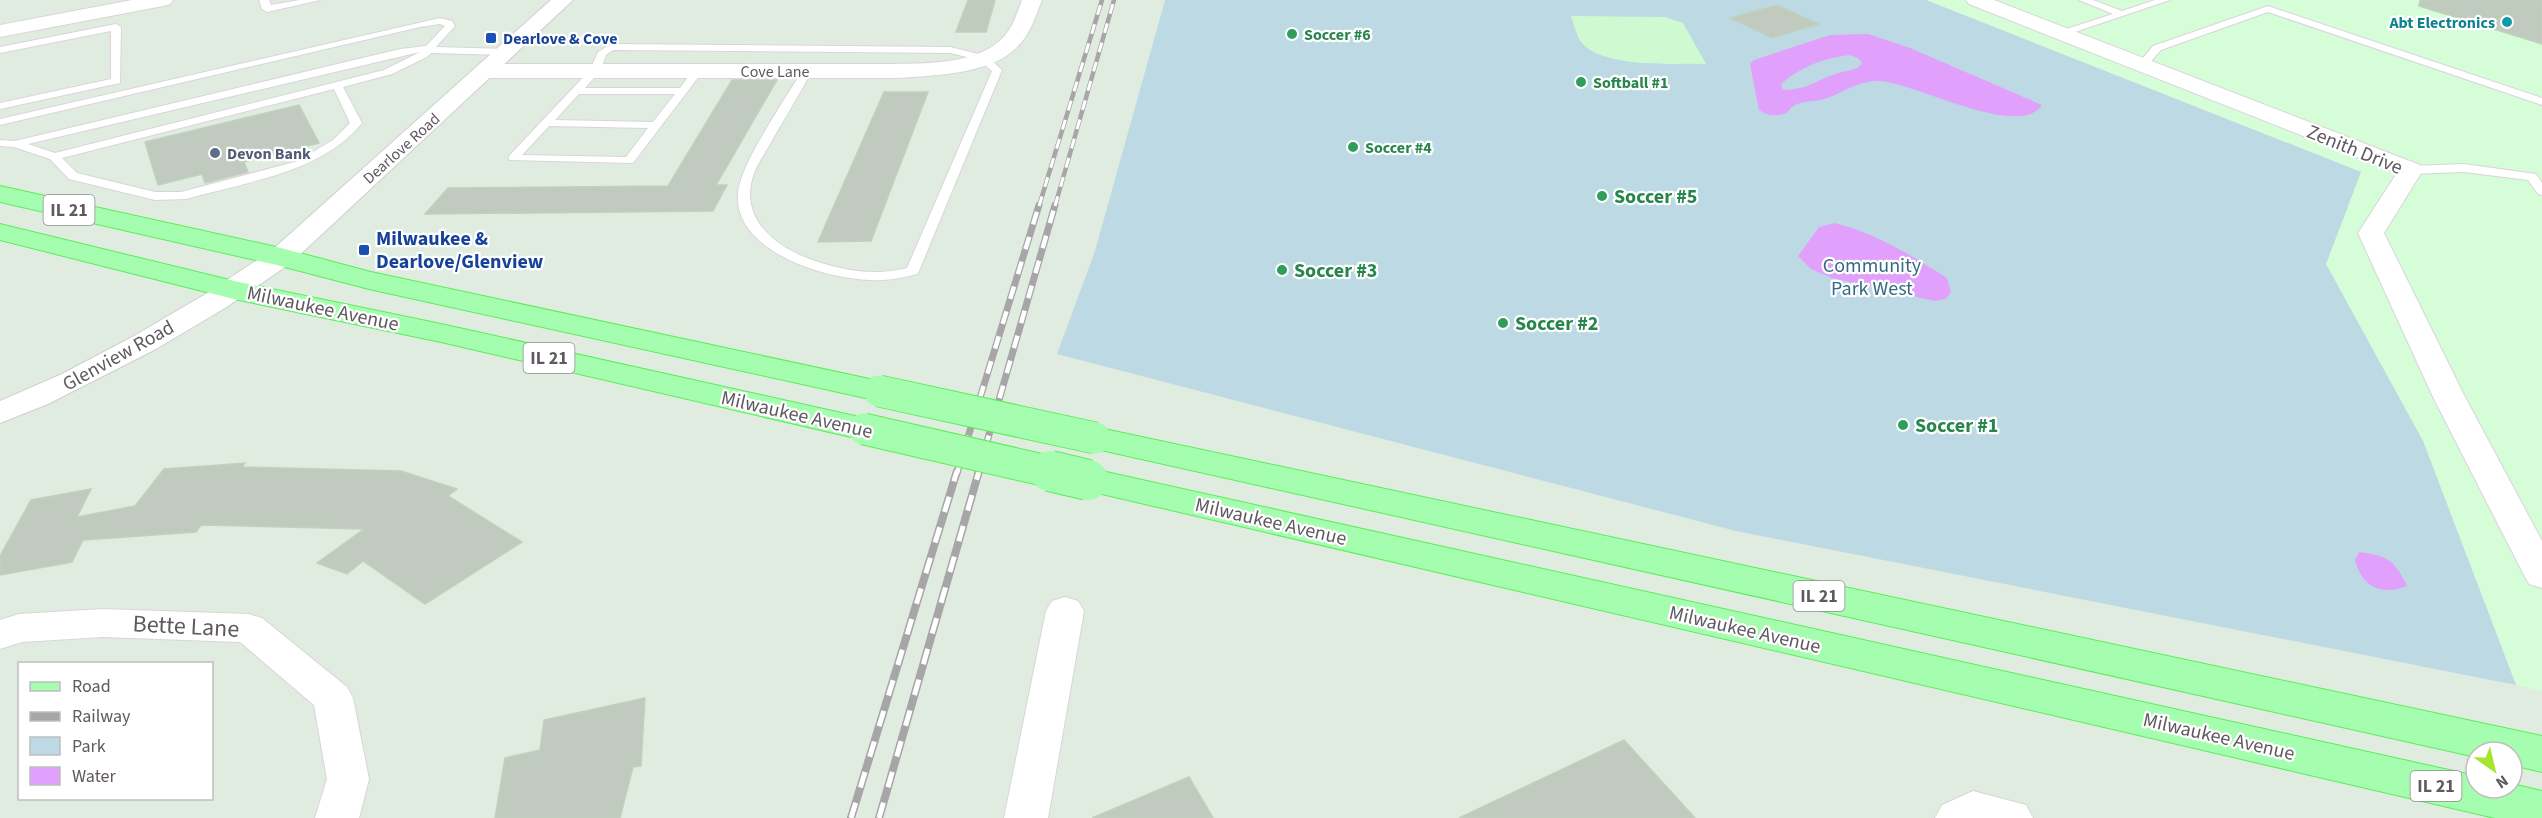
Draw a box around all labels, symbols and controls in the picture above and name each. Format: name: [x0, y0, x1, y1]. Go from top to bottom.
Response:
place label: Abt Electronics: [2388, 12, 2495, 34]
marker: Abt Electronics: [2500, 15, 2514, 29]
place label: Soccer #6: [1304, 24, 1371, 46]
marker: Soccer #6: [1285, 27, 1299, 41]
place label: Dearlove & Cove: [503, 28, 618, 50]
marker: Dearlove & Cove: [484, 31, 498, 45]
street label: Cove Lane: [741, 61, 809, 83]
place label: Softball #1: [1593, 72, 1668, 94]
marker: Softball #1: [1574, 75, 1588, 89]
street label: Dearlove Road: [358, 108, 445, 189]
street label: Zenith Drive: [2303, 118, 2407, 182]
place label: Soccer #4: [1365, 137, 1432, 159]
marker: Soccer #4: [1346, 140, 1360, 154]
place label: Devon Bank: [227, 143, 311, 165]
marker: Devon Bank: [208, 146, 222, 160]
place label: Soccer #5: [1614, 183, 1697, 211]
marker: Soccer #5: [1595, 189, 1609, 203]
road number: IL 21: [44, 195, 94, 225]
place label: Milwaukee & Dearlove/Glenview: [376, 225, 544, 276]
marker: Milwaukee & Dearlove/Glenview: [357, 243, 371, 257]
park label: Community Park West: [1823, 252, 1922, 303]
place label: Soccer #3: [1294, 257, 1377, 285]
marker: Soccer #3: [1275, 263, 1289, 277]
street label: Milwaukee Avenue: [244, 279, 401, 339]
place label: Soccer #2: [1515, 310, 1598, 338]
street label: Glenview Road: [58, 314, 179, 398]
marker: Soccer #2: [1496, 316, 1510, 330]
road number: IL 21: [524, 343, 574, 373]
street label: Milwaukee Avenue: [718, 384, 875, 446]
place label: Soccer #1: [1915, 412, 1998, 440]
marker: Soccer #1: [1896, 418, 1910, 432]
street label: Milwaukee Avenue: [1192, 491, 1349, 553]
road number: IL 21: [1794, 581, 1844, 611]
street label: Milwaukee Avenue: [1666, 599, 1823, 661]
street label: Bette Lane: [132, 606, 240, 647]
legend: [18, 662, 213, 800]
text: Road: [72, 674, 111, 699]
text: Railway: [72, 704, 131, 729]
street label: Milwaukee Avenue: [2140, 706, 2297, 768]
text: Park: [72, 734, 106, 759]
north arrow: [2464, 740, 2524, 800]
text: Water: [72, 764, 116, 789]
text: N: [2491, 770, 2512, 794]
road number: IL 21: [2410, 771, 2462, 801]

